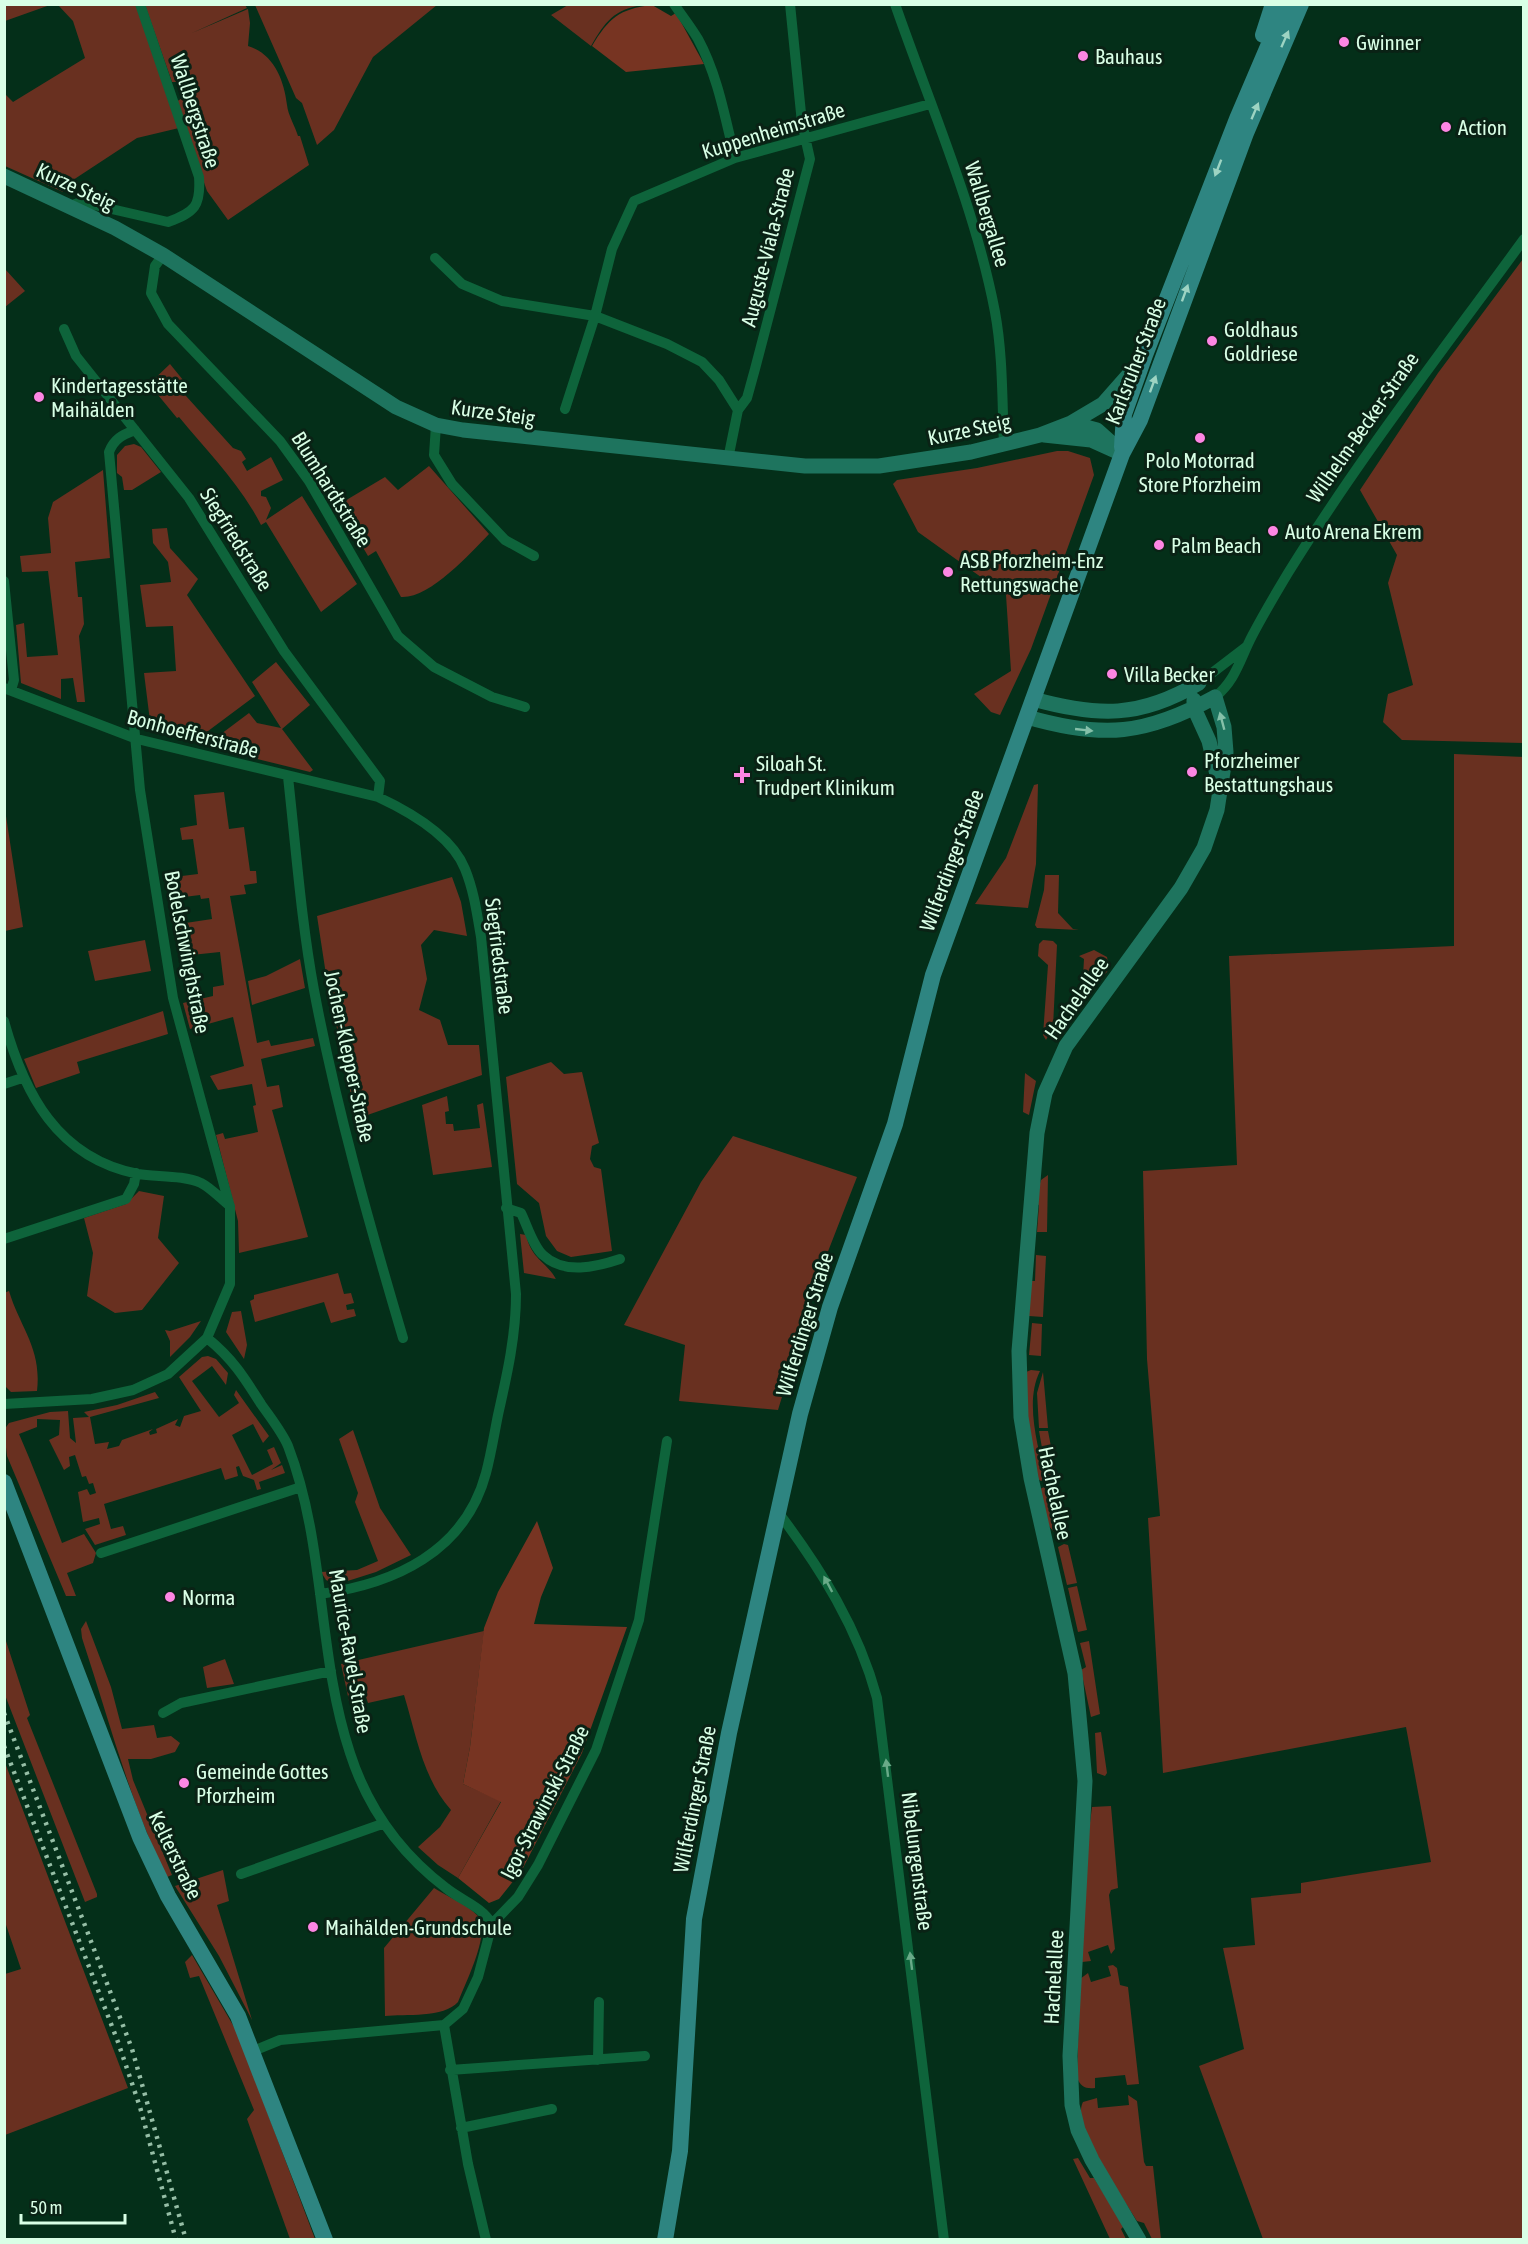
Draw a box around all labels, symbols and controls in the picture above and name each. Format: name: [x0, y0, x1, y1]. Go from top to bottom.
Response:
place label: Gwinner: [1356, 30, 1421, 54]
one-way arrow: [1281, 31, 1290, 48]
marker: Gwinner: [1337, 35, 1351, 49]
place label: Bauhaus: [1095, 44, 1162, 68]
marker: Bauhaus: [1076, 49, 1090, 63]
street label: Wallbergstraße: [166, 51, 226, 171]
street label: Kuppenheimstraße: [699, 97, 847, 163]
one-way arrow: [1251, 102, 1260, 120]
place label: Action: [1458, 115, 1507, 139]
marker: Action: [1439, 120, 1453, 134]
street label: Kurze Steig: [33, 157, 119, 215]
street label: Wallbergallee: [961, 158, 1015, 270]
one-way arrow: [1212, 160, 1222, 178]
street label: Auguste-Viala-Straße: [736, 165, 798, 329]
one-way arrow: [1181, 284, 1190, 302]
street label: Karlsruher Straße: [1100, 294, 1170, 428]
place label: Goldhaus Goldriese: [1224, 317, 1298, 365]
marker: Goldhaus Goldriese: [1205, 334, 1219, 348]
street label: Wilhelm-Becker-Straße: [1301, 347, 1423, 507]
place label: Kindertagesstätte Maihälden: [51, 373, 188, 421]
one-way arrow: [1149, 375, 1159, 393]
marker: Kindertagesstätte Maihälden: [32, 390, 46, 404]
street label: Kurze Steig: [450, 394, 536, 430]
street label: Kurze Steig: [925, 409, 1013, 449]
street label: Blumhardtstraße: [287, 427, 377, 551]
marker: Polo Motorrad Store Pforzheim: [1193, 431, 1207, 445]
place label: Polo Motorrad Store Pforzheim: [1139, 448, 1261, 496]
street label: Siegfriedstraße: [196, 483, 278, 595]
place label: Auto Arena Ekrem: [1285, 519, 1422, 543]
marker: Auto Arena Ekrem: [1266, 524, 1280, 538]
place label: Palm Beach: [1171, 533, 1261, 557]
marker: Palm Beach: [1152, 538, 1166, 552]
place label: ASB Pforzheim-Enz Rettungswache: [960, 548, 1104, 596]
marker: ASB Pforzheim-Enz Rettungswache: [941, 565, 955, 579]
place label: Villa Becker: [1124, 662, 1215, 686]
marker: Villa Becker: [1105, 667, 1119, 681]
street label: Bonhoefferstraße: [125, 704, 261, 762]
one-way arrow: [1217, 712, 1226, 730]
one-way arrow: [1075, 725, 1094, 735]
place label: Pforzheimer Bestattungshaus: [1204, 748, 1333, 796]
place label: Siloah St. Trudpert Klinikum: [756, 751, 895, 799]
marker: Pforzheimer Bestattungshaus: [1185, 765, 1199, 779]
marker: Siloah St. Trudpert Klinikum: [733, 766, 751, 784]
street label: Wilferdinger Straße: [914, 786, 988, 934]
street label: Bodelschwinghstraße: [160, 869, 216, 1035]
street label: Siegfriedstraße: [481, 897, 519, 1015]
street label: Hachelallee: [1039, 952, 1113, 1044]
street label: Jochen-Klepper-Straße: [320, 968, 380, 1144]
street label: Wilferdinger Straße: [771, 1249, 837, 1399]
street label: Hachelallee: [1034, 1444, 1078, 1542]
street label: Maurice-Ravel-Straße: [325, 1567, 377, 1735]
one-way arrow: [823, 1576, 833, 1593]
place label: Norma: [182, 1585, 235, 1609]
marker: Norma: [163, 1590, 177, 1604]
street label: Igor-Strawinski-Straße: [495, 1721, 593, 1883]
street label: Wilferdinger Straße: [668, 1724, 720, 1874]
one-way arrow: [882, 1758, 892, 1777]
place label: Gemeinde Gottes Pforzheim: [196, 1759, 329, 1807]
marker: Gemeinde Gottes Pforzheim: [177, 1776, 191, 1790]
street label: Nibelungenstraße: [898, 1790, 938, 1932]
street label: Kelterstraße: [144, 1807, 208, 1903]
place label: Maihälden-Grundschule: [325, 1915, 512, 1939]
marker: Maihälden-Grundschule: [306, 1920, 320, 1934]
street label: Hachelallee: [1039, 1929, 1067, 2025]
one-way arrow: [906, 1952, 916, 1971]
scale bar: [21, 2187, 124, 2225]
text: 50 m: [30, 2197, 62, 2218]

